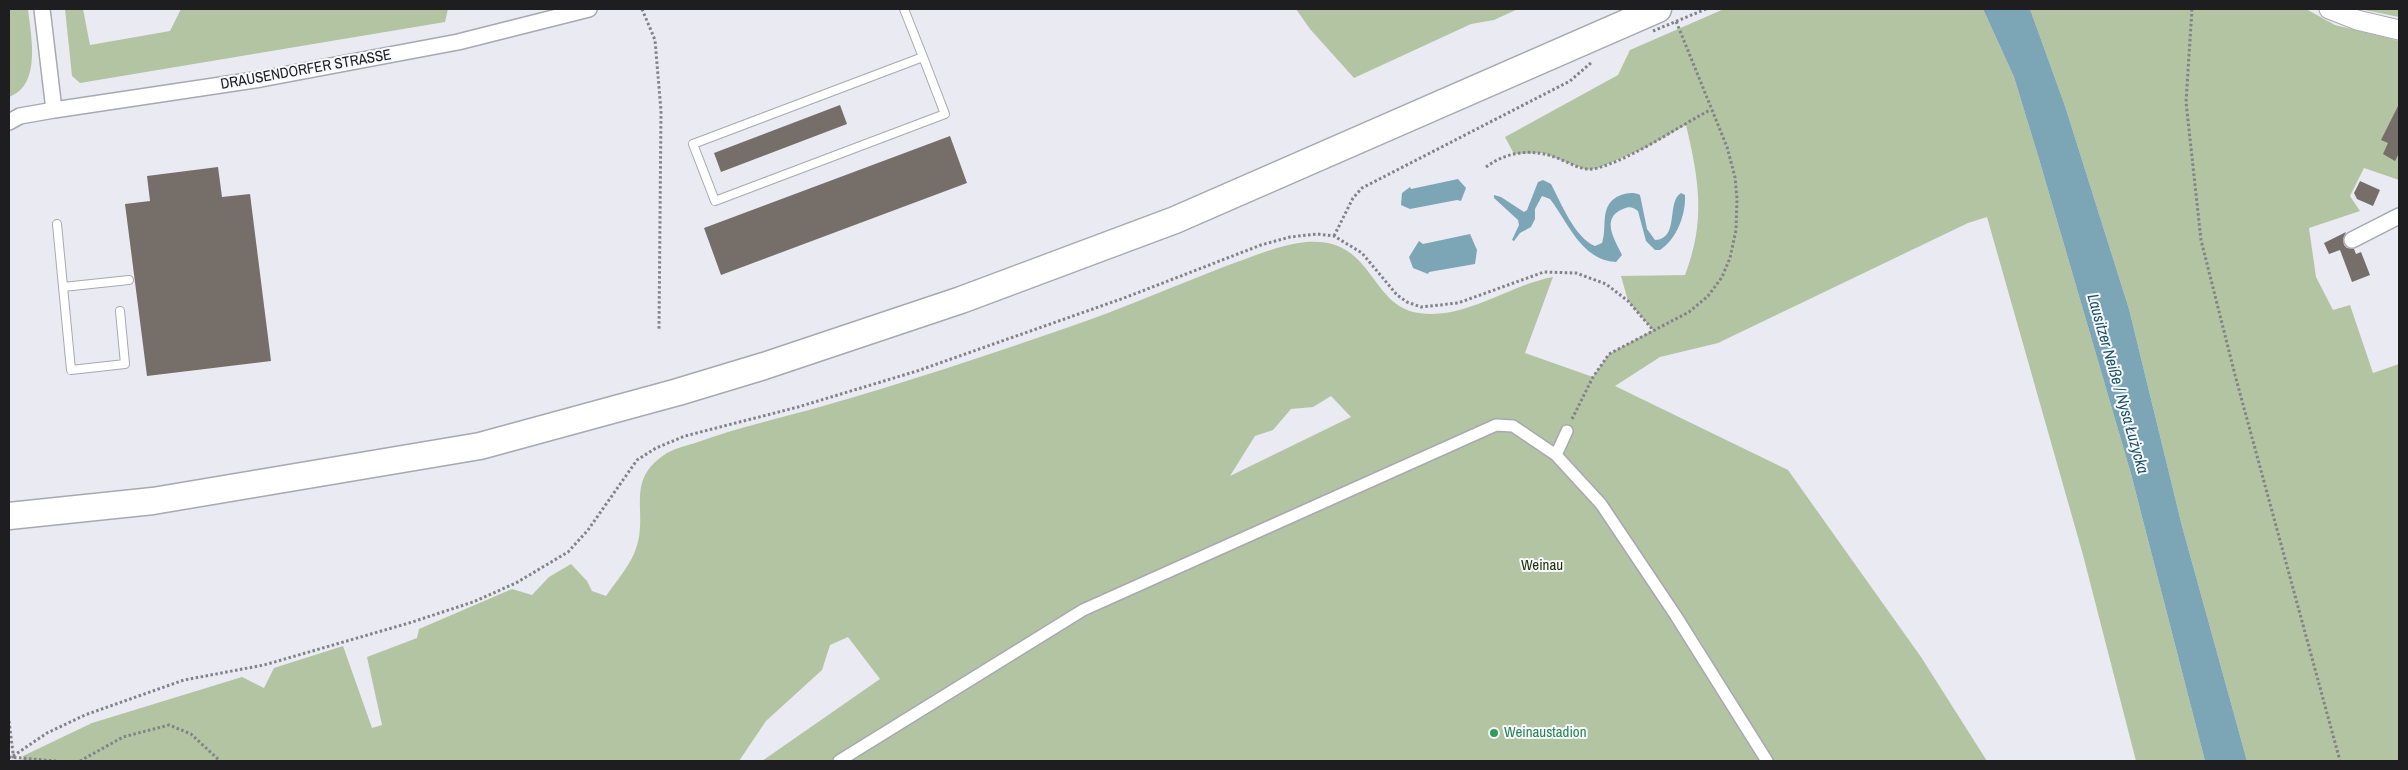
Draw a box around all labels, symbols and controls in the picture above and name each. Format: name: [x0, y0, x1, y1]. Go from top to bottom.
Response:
street label: DRAUSENDORFER STRASSE: [219, 46, 393, 94]
water label: Lausitzer Neiße / Nysa Łużycka: [2082, 292, 2152, 476]
park label: Weinau: [1521, 557, 1563, 575]
place label: Weinaustadion: [1504, 724, 1587, 742]
marker: Weinaustadion: [1488, 727, 1500, 739]

